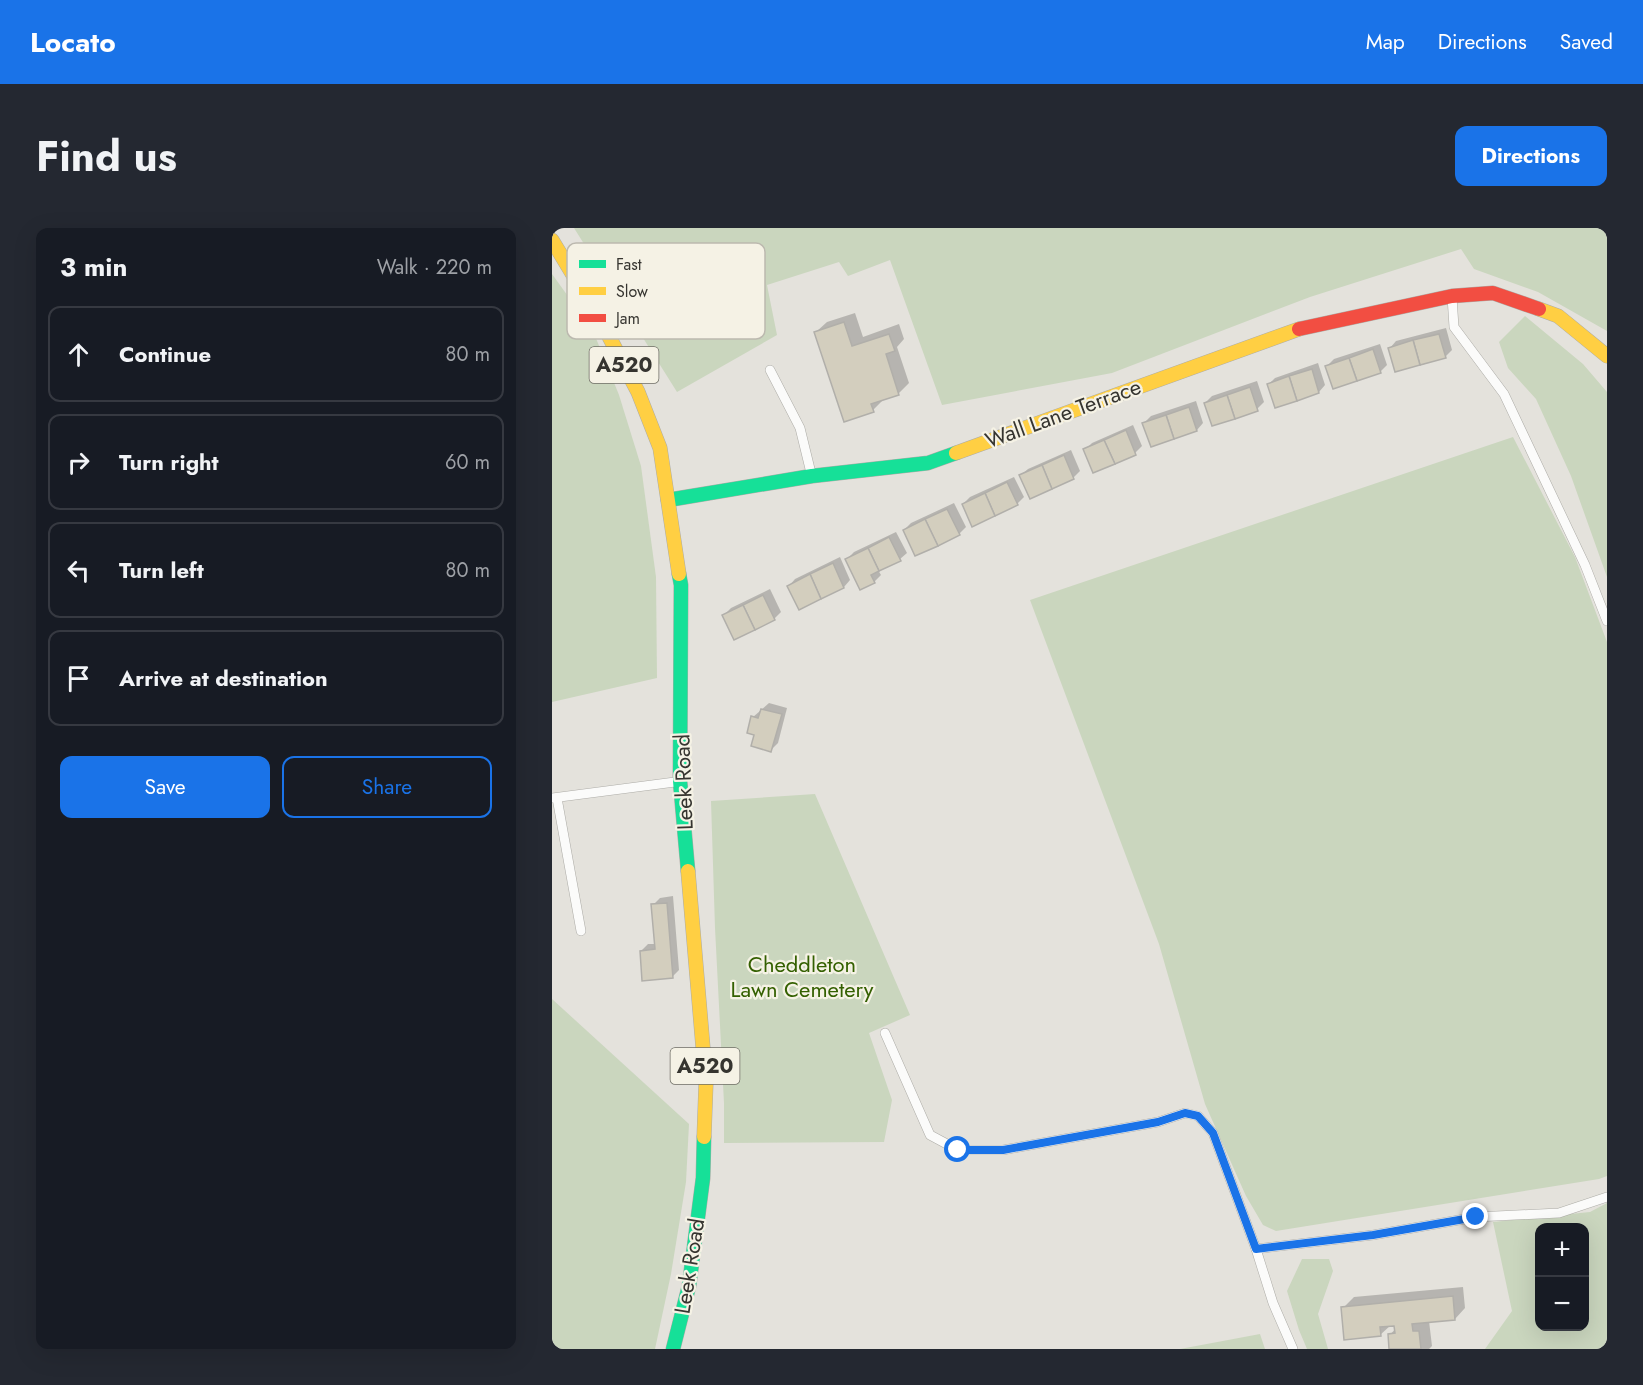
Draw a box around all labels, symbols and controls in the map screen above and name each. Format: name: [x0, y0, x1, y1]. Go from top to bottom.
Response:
text: Locato: [30, 22, 116, 63]
text: Map: [1366, 27, 1405, 57]
text: Directions: [1438, 27, 1527, 57]
text: Saved: [1560, 27, 1613, 57]
text: Find us: [36, 126, 177, 187]
button: Directions: [1455, 126, 1607, 186]
legend: [567, 243, 765, 339]
text: 3 min: [60, 248, 127, 286]
text: Walk · 220 m: [377, 253, 492, 282]
text: Fast: [616, 253, 642, 276]
text: Slow: [616, 280, 648, 303]
text: Jam: [614, 307, 640, 330]
icon: ahead: [62, 338, 95, 371]
text: Continue: [119, 338, 211, 370]
text: 80 m: [445, 340, 490, 369]
road number: A520: [590, 347, 658, 383]
street label: Wall Lane Terrace: [981, 370, 1145, 456]
icon: right: [62, 446, 95, 479]
text: Turn right: [119, 446, 219, 478]
text: 60 m: [445, 448, 490, 477]
icon: left: [62, 554, 95, 587]
text: Turn left: [119, 554, 204, 586]
text: 80 m: [445, 556, 490, 585]
icon: arrive: [62, 662, 95, 695]
text: Arrive at destination: [119, 662, 328, 694]
street label: Leek Road: [665, 733, 701, 831]
button: Save: [60, 756, 270, 818]
button: Share: [282, 756, 492, 818]
park label: Cheddleton Lawn Cemetery: [731, 948, 874, 1005]
road number: A520: [670, 1048, 740, 1084]
route start: [944, 1136, 970, 1162]
route end: [1462, 1203, 1488, 1229]
street label: Leek Road: [666, 1216, 712, 1316]
map controls: [1535, 1223, 1589, 1331]
button: +: [1535, 1223, 1589, 1277]
button: −: [1535, 1277, 1589, 1331]

